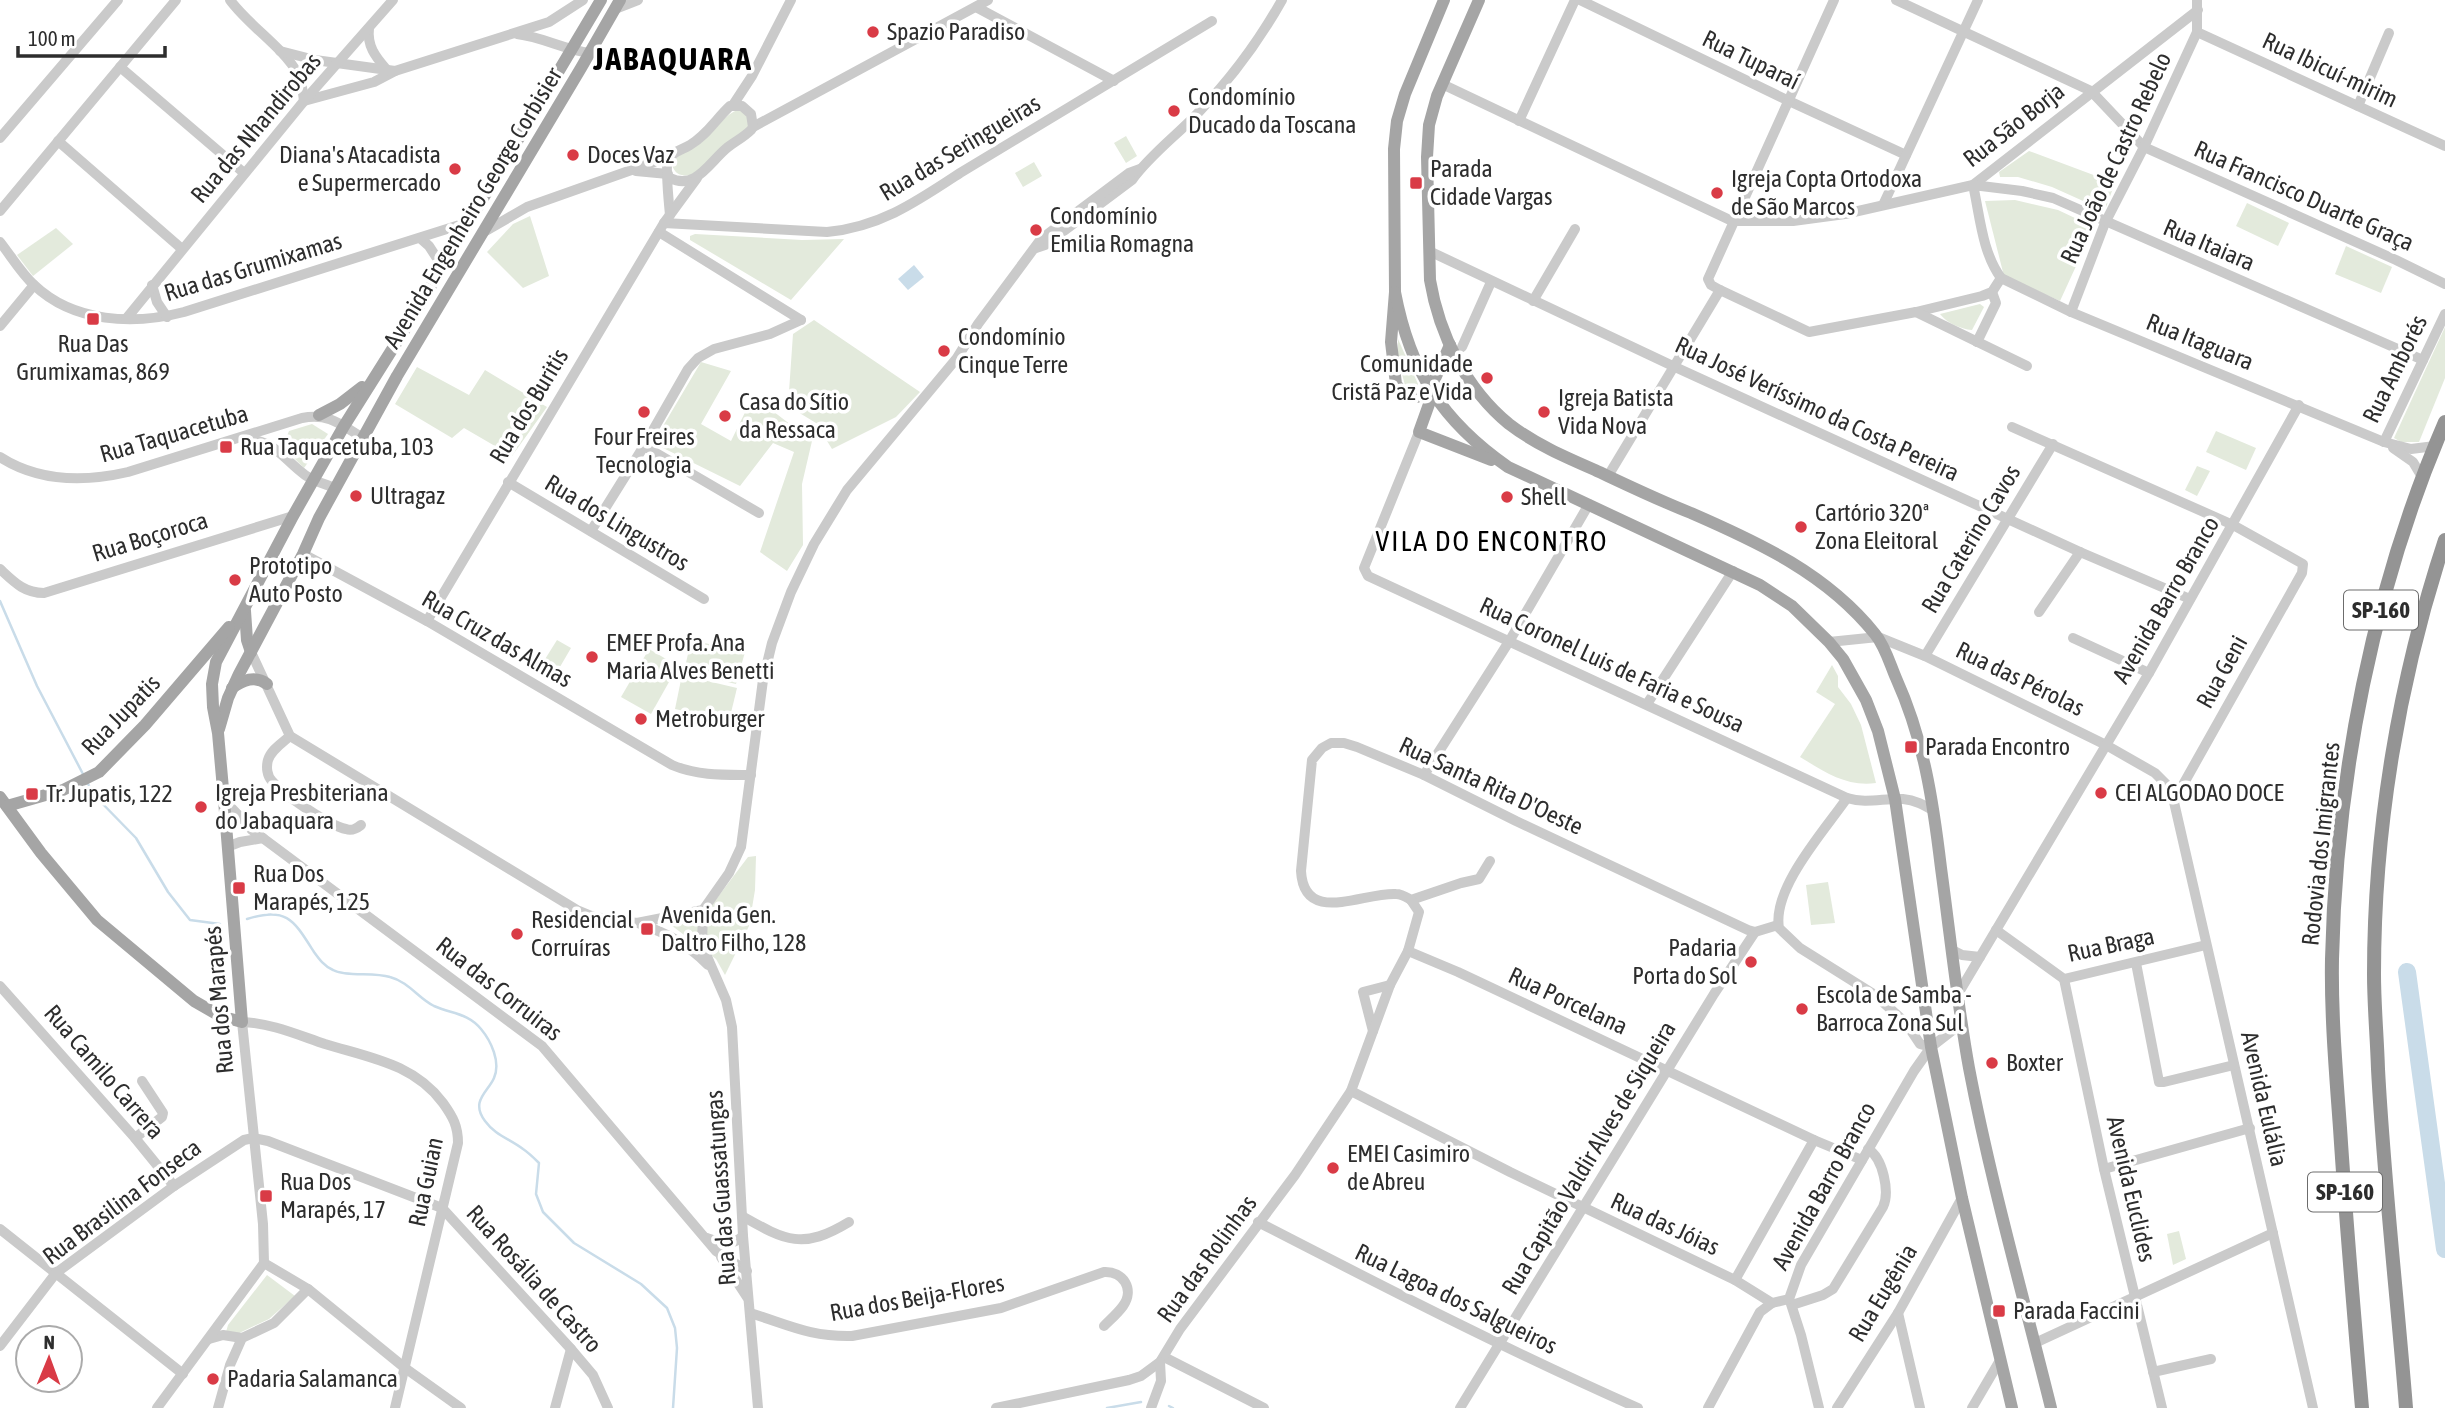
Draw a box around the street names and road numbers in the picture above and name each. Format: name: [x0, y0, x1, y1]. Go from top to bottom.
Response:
street label: Rua Tuparaí: [1698, 24, 1804, 95]
street label: Rua Ibicuí-mirim: [2258, 27, 2402, 113]
street label: Rua das Nhandirobas: [185, 47, 326, 208]
street label: Rua João de Castro Rebelo: [2055, 48, 2176, 268]
street label: Avenida Engenheiro George Corbisier: [378, 62, 568, 353]
street label: Rua São Borja: [1958, 77, 2069, 172]
street label: Rua das Seringueiras: [875, 89, 1045, 206]
street label: Rua Francisco Duarte Graça: [2190, 135, 2418, 256]
street label: Rua Itaiara: [2159, 213, 2259, 276]
street label: Rua das Grumixamas: [161, 227, 345, 306]
street label: Rua Itaguara: [2143, 308, 2258, 375]
street label: Rua Amborés: [2357, 311, 2432, 427]
street label: Rua José Veríssimo da Costa Pereira: [1671, 331, 1963, 486]
street label: Rua dos Buritis: [484, 344, 573, 468]
street label: Rua Taquacetuba: [97, 399, 251, 468]
street label: Rua Caterino Cavos: [1916, 460, 2025, 618]
street label: Rua dos Lingustros: [540, 469, 694, 576]
street label: Rua Boçoroca: [89, 506, 211, 567]
street label: Avenida Barro Branco: [2107, 512, 2224, 688]
street label: Rua Cruz das Almas: [417, 585, 577, 692]
road number: SP-160: [2344, 590, 2418, 630]
street label: Rua Coronel Luis de Faria e Sousa: [1476, 591, 1749, 738]
street label: Rua Geni: [2191, 631, 2252, 713]
street label: Rua das Pérolas: [1952, 636, 2089, 721]
street label: Rua Jupatis: [76, 669, 165, 760]
street label: Rua Santa Rita D'Oeste: [1395, 731, 1587, 840]
street label: Rodovia dos Imigrantes: [2296, 741, 2345, 947]
street label: Rua Braga: [2065, 922, 2157, 967]
street label: Rua dos Marapés: [199, 925, 238, 1075]
street label: Rua das Corruiras: [431, 931, 567, 1046]
street label: Rua Porcelana: [1504, 961, 1632, 1040]
street label: Rua Camilo Carrera: [39, 999, 170, 1144]
street label: Rua Capitão Valdir Alves de Siqueira: [1496, 1016, 1681, 1299]
street label: Avenida Eulália: [2236, 1029, 2293, 1169]
street label: Rua das Guassatungas: [700, 1090, 741, 1287]
street label: Avenida Barro Branco: [1766, 1097, 1881, 1274]
street label: Avenida Euclides: [2102, 1113, 2161, 1264]
street label: Rua Brasilina Fonseca: [37, 1133, 206, 1270]
street label: Rua Guian: [403, 1135, 448, 1229]
road number: SP-160: [2308, 1172, 2382, 1212]
street label: Rua das Jóias: [1607, 1187, 1724, 1260]
street label: Rua das Rolinhas: [1151, 1190, 1262, 1327]
street label: Rua Rosália de Castro: [461, 1200, 607, 1358]
street label: Rua Lagoa dos Salgueiros: [1351, 1238, 1561, 1359]
street label: Rua Eugênia: [1843, 1239, 1922, 1346]
street label: Rua dos Beija-Flores: [828, 1269, 1006, 1326]

